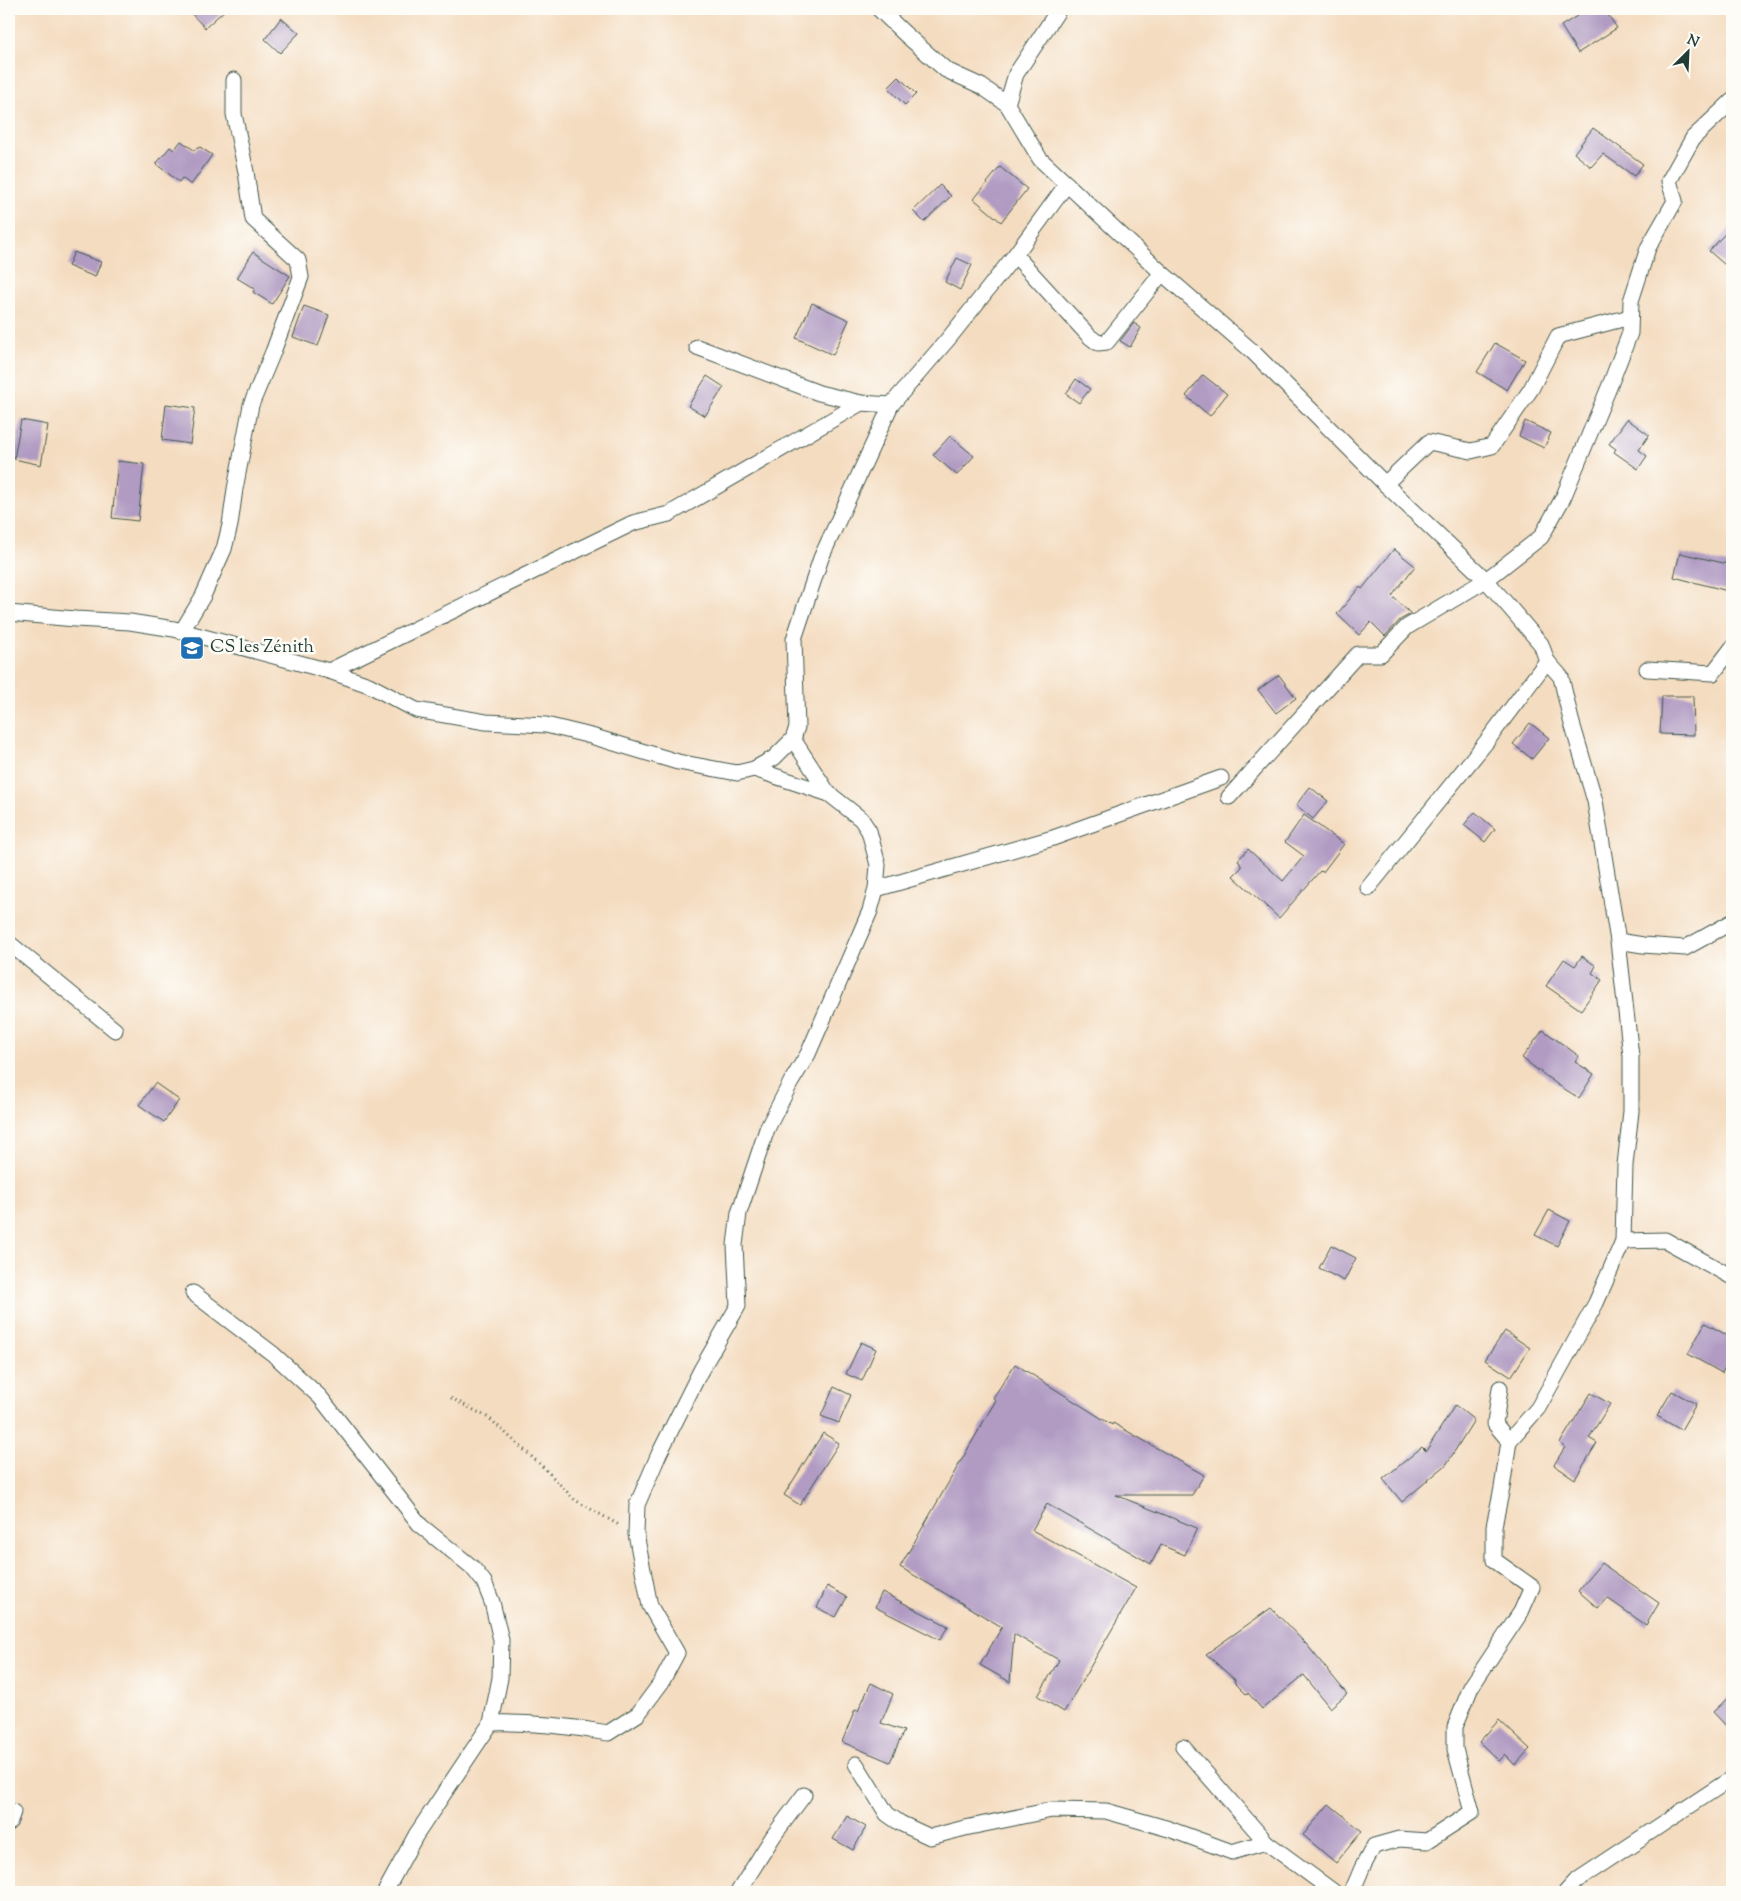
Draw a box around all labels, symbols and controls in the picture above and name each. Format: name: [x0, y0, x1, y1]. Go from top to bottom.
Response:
north arrow: [1664, 28, 1714, 78]
text: N: [1683, 31, 1702, 53]
school or university icon: CS les Zénith: [179, 635, 205, 661]
place label: CS les Zénith: [210, 635, 315, 661]

